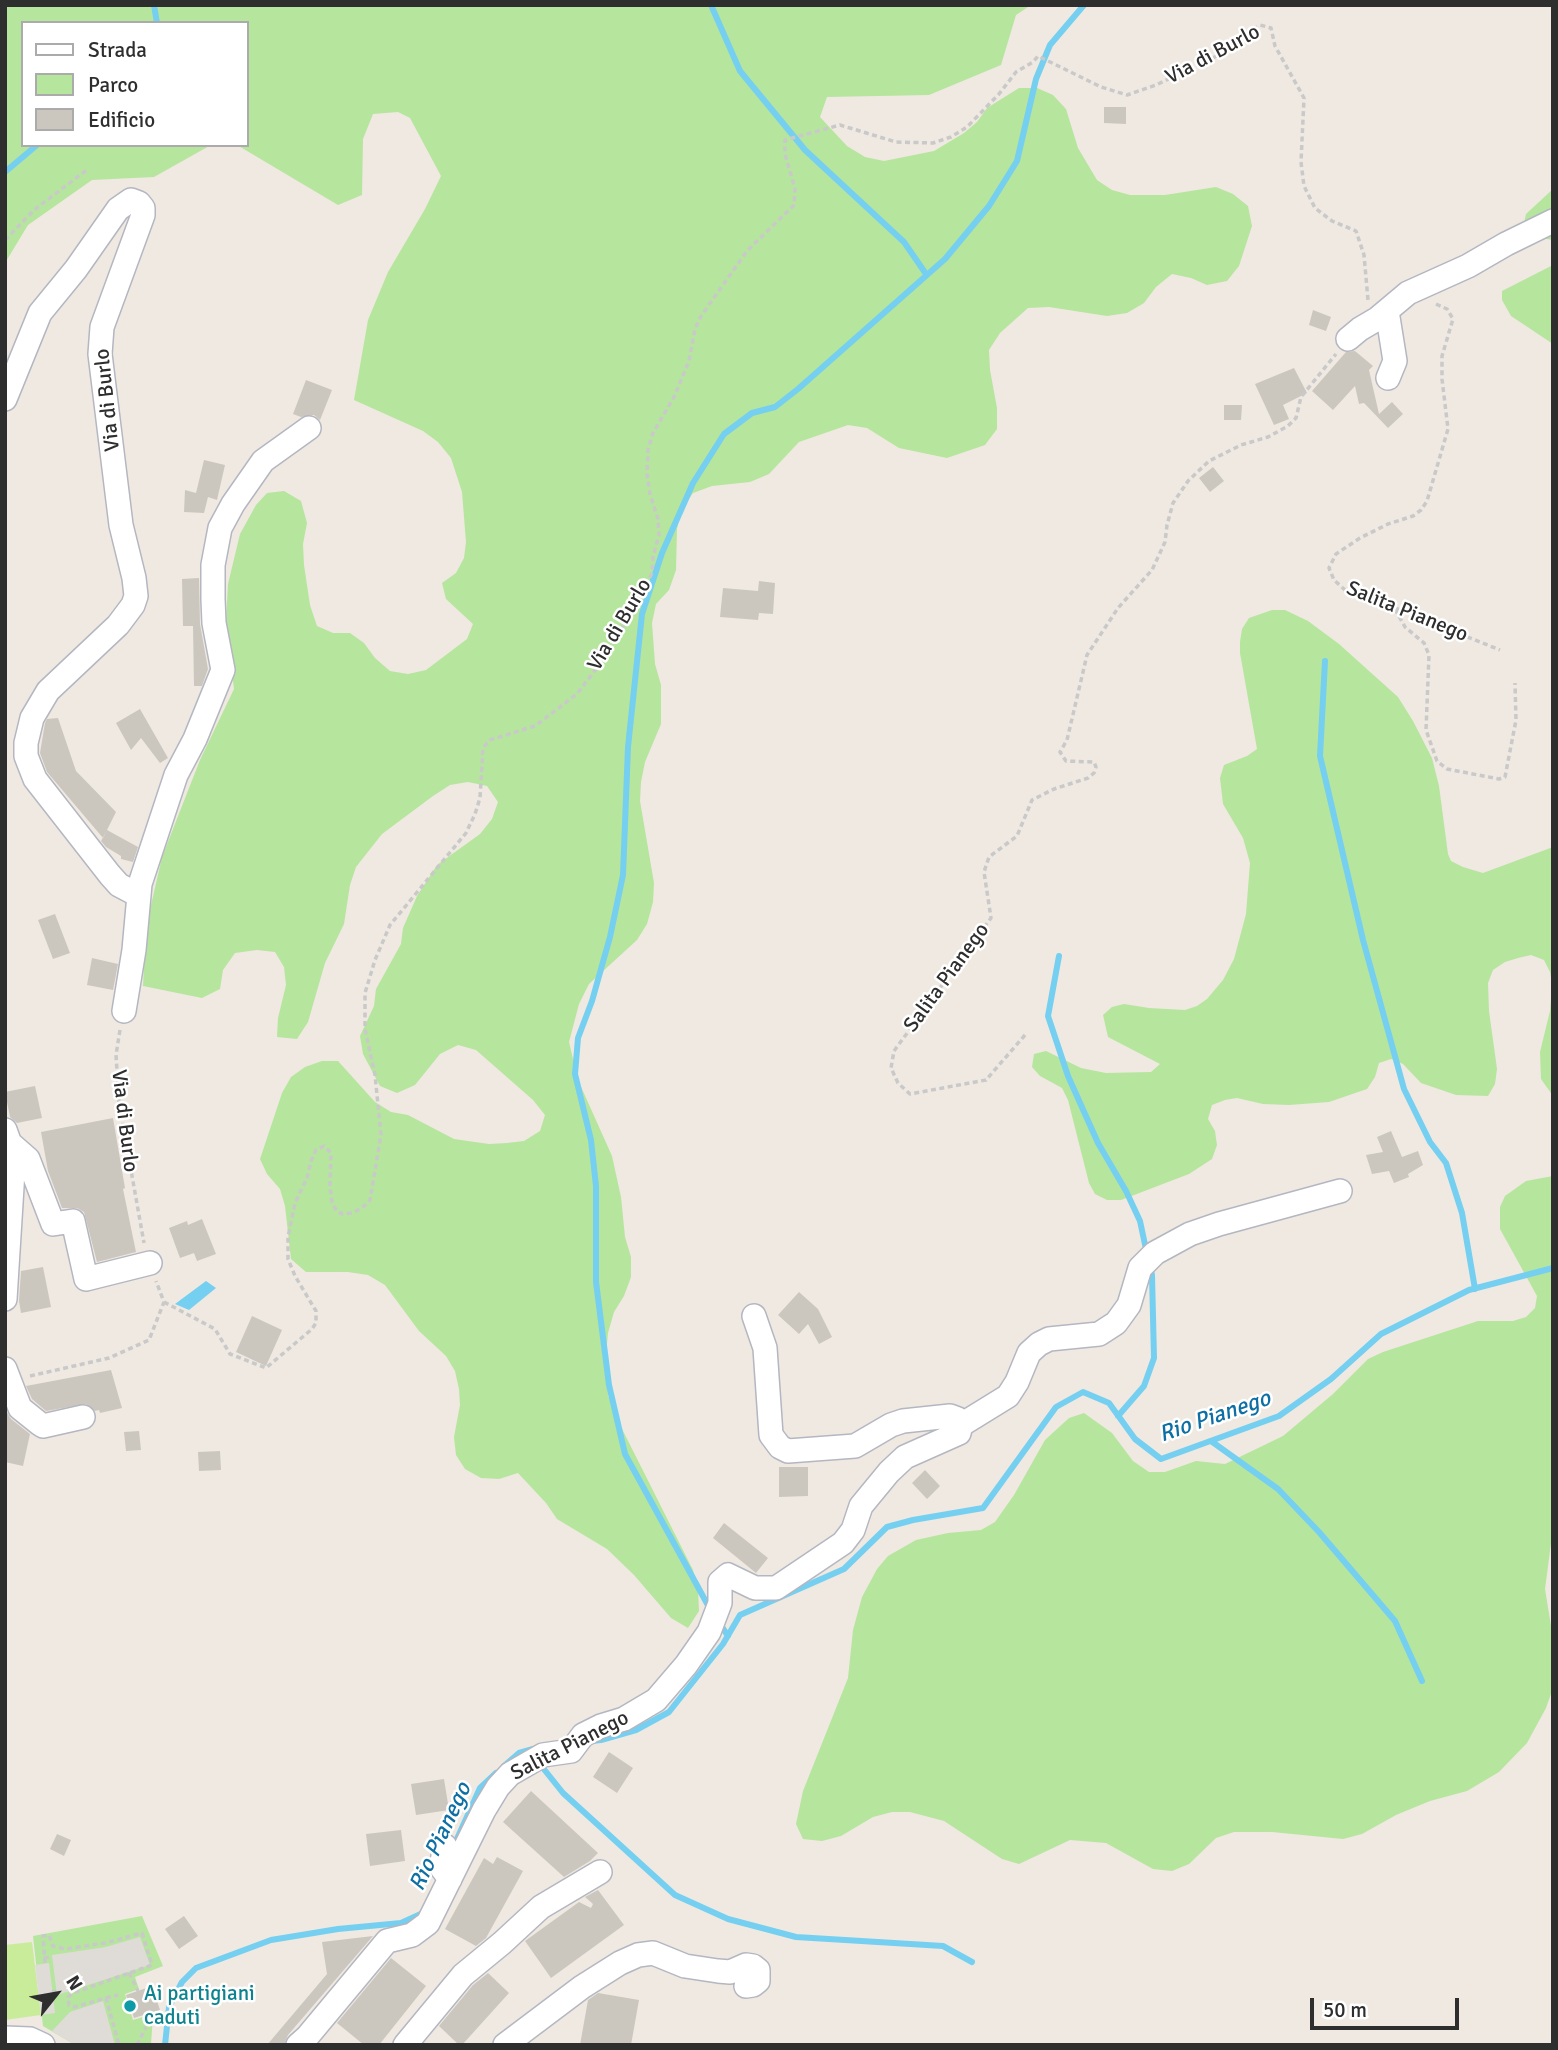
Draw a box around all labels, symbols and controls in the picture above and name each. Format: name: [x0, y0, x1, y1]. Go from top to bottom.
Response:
street label: Via di Burlo: [1162, 20, 1264, 90]
legend: [21, 21, 248, 147]
text: Strada: [88, 37, 147, 63]
text: Parco: [88, 72, 138, 98]
text: Edificio: [88, 107, 155, 133]
street label: Via di Burlo: [90, 347, 126, 453]
street label: Via di Burlo: [583, 574, 657, 676]
street label: Salita Pianego: [1343, 576, 1471, 648]
street label: Salita Pianego: [899, 918, 995, 1038]
street label: Via di Burlo: [105, 1068, 143, 1174]
water label: Rio Pianego: [1156, 1385, 1274, 1449]
street label: Salita Pianego: [507, 1706, 633, 1786]
water label: Rio Pianego: [404, 1779, 478, 1895]
north arrow: [21, 1959, 91, 2029]
text: N: [60, 1971, 88, 1995]
place label: Ai partigiani caduti: [144, 1981, 255, 2031]
scale bar: [1313, 1983, 1462, 2027]
text: 50 m: [1323, 1997, 1367, 2023]
marker: Ai partigiani caduti: [122, 1998, 138, 2014]

